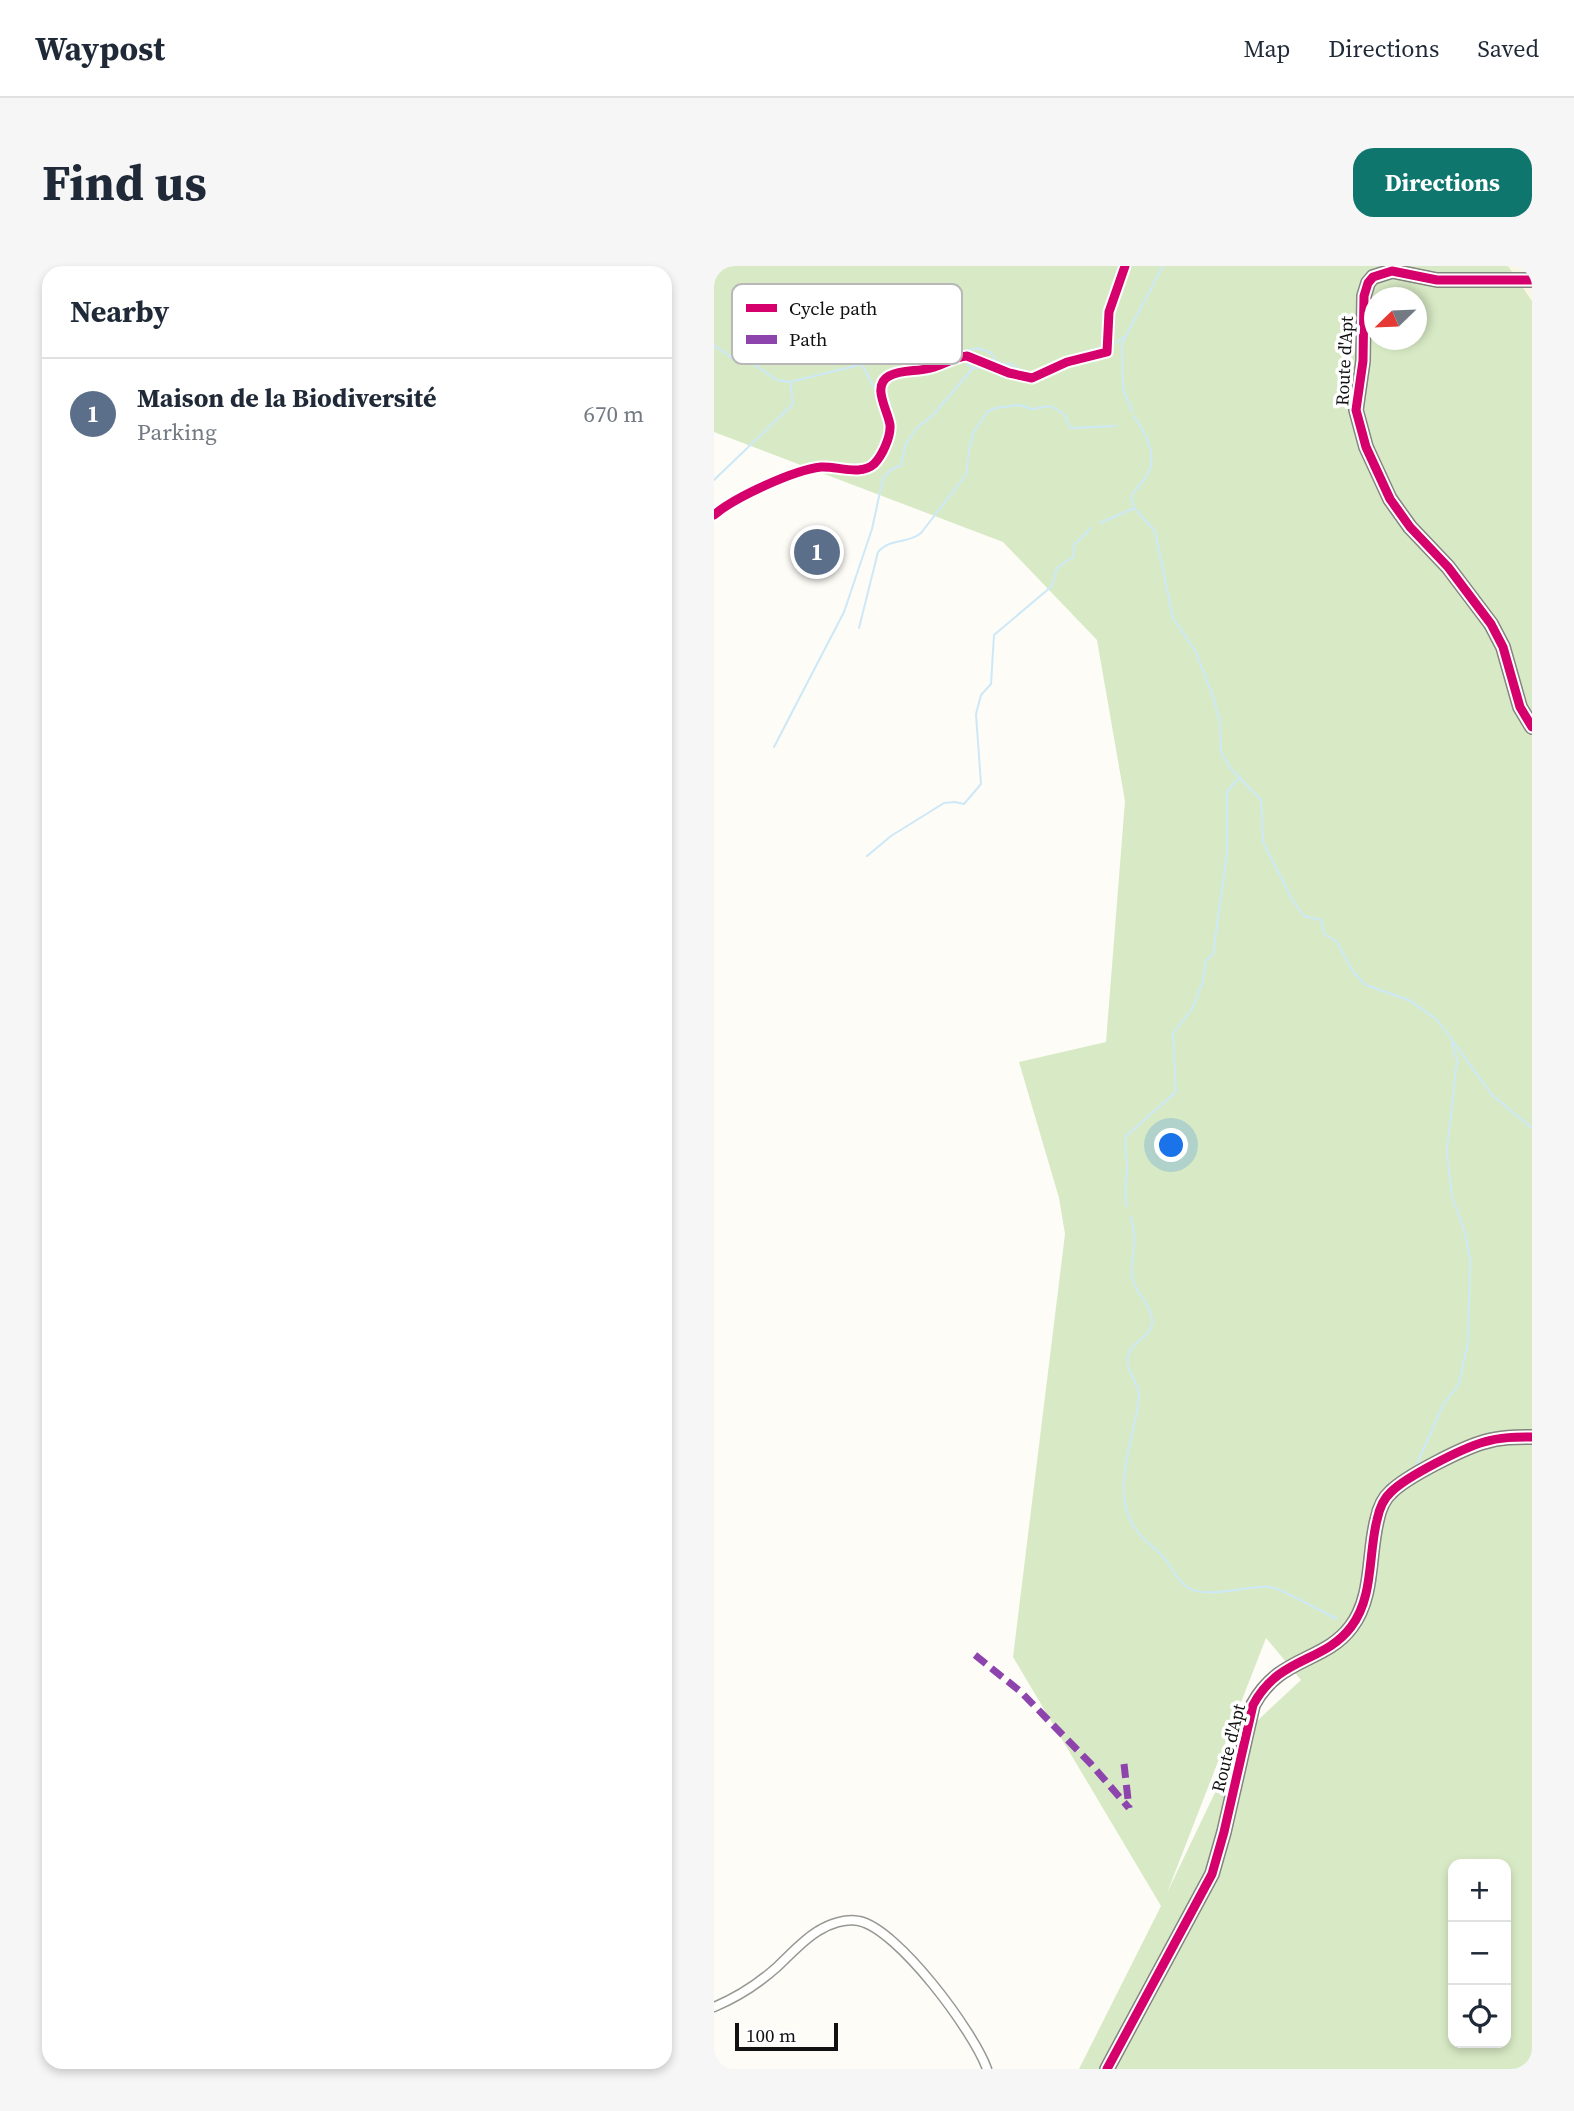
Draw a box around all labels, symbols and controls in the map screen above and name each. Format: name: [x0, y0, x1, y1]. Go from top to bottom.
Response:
text: Waypost: [35, 26, 165, 71]
text: Map: [1243, 32, 1290, 65]
text: Directions: [1328, 32, 1439, 65]
text: Saved: [1477, 32, 1539, 65]
button: Directions: [1353, 148, 1532, 217]
text: Find us: [42, 149, 207, 216]
legend: [732, 284, 962, 364]
north arrow: [1364, 287, 1427, 350]
text: Nearby: [70, 291, 169, 332]
text: Cycle path: [789, 295, 878, 321]
street label: Route d'Apt: [1329, 315, 1359, 407]
text: Path: [789, 326, 827, 352]
text: Maison de la Biodiversité: [137, 380, 437, 416]
text: 1: [87, 398, 99, 430]
text: 670 m: [583, 398, 644, 430]
text: Parking: [137, 416, 217, 448]
pin: 1: [794, 526, 840, 578]
your location: [1154, 1128, 1188, 1162]
street label: Route d'Apt: [1205, 1701, 1251, 1795]
map controls: [1448, 1859, 1511, 2048]
button: +: [1448, 1859, 1511, 1922]
button: −: [1448, 1922, 1511, 1985]
button: locate: [1448, 1985, 1511, 2048]
scale bar: [735, 2020, 838, 2052]
text: 100 m: [746, 2022, 796, 2048]

